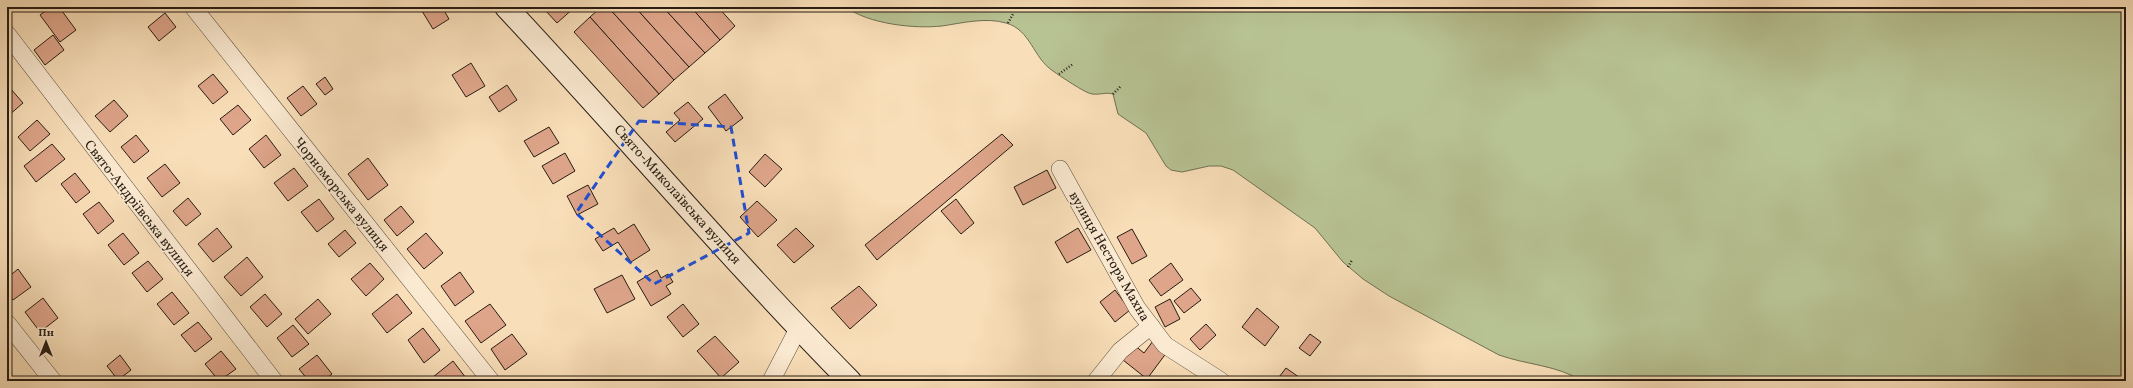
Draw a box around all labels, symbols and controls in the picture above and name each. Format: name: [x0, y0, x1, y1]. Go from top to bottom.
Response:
street label: Свято-Миколаївська вулиця: [609, 121, 745, 269]
street label: Чорноморська вулиця: [289, 134, 393, 256]
street label: Свято-Андріївська вулиця: [79, 137, 198, 281]
street label: вулиця Нестора Махна: [1064, 188, 1154, 325]
north arrow: [26, 322, 66, 362]
text: Пн: [38, 326, 54, 341]

